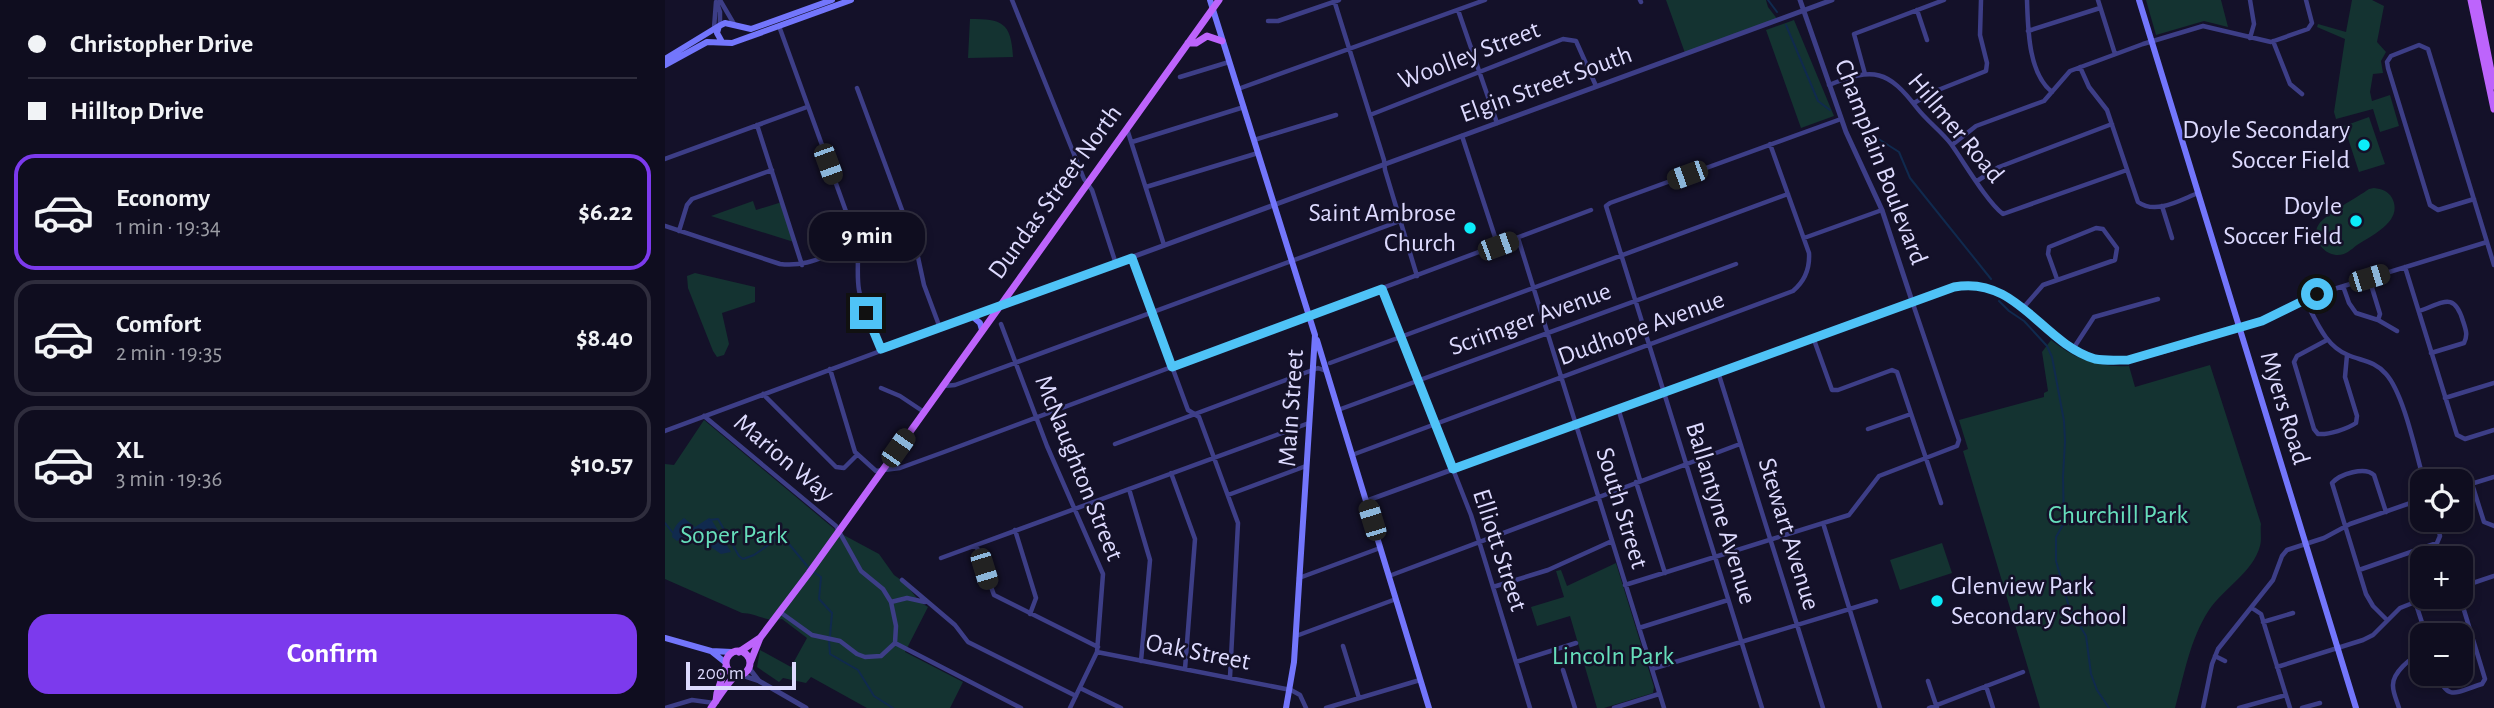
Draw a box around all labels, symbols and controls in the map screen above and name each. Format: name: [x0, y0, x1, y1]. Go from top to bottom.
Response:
street label: Woolley Street: [1395, 16, 1543, 94]
text: Christopher Drive: [70, 31, 253, 57]
street label: Elgin Street South: [1457, 41, 1635, 127]
street label: Champlain Boulevard: [1830, 56, 1932, 268]
street label: Hillmer Road: [1903, 68, 2009, 188]
text: Hilltop Drive: [70, 98, 204, 124]
street label: Dundas Street North: [983, 100, 1127, 284]
place label: Doyle Secondary Soccer Field: [2182, 117, 2350, 173]
marker: Doyle Secondary Soccer Field: [2356, 137, 2372, 153]
car: [811, 141, 846, 187]
car: [1664, 158, 1711, 192]
icon: car: [32, 181, 95, 244]
text: Economy: [116, 185, 210, 211]
place label: Doyle Soccer Field: [2223, 193, 2342, 249]
text: $6.22: [578, 199, 633, 225]
place label: Saint Ambrose Church: [1309, 200, 1456, 256]
callout: 9 min: [808, 212, 924, 260]
marker: Doyle Soccer Field: [2348, 213, 2364, 229]
text: 1 min · 19:34: [116, 216, 221, 239]
marker: Saint Ambrose Church: [1462, 220, 1478, 236]
text: 9 min: [841, 225, 893, 248]
car: [1475, 229, 1522, 263]
car: [2346, 262, 2393, 294]
street label: Scrimger Avenue: [1446, 278, 1614, 360]
route start: [2301, 278, 2333, 310]
street label: Dudhope Avenue: [1554, 286, 1728, 370]
route end: [850, 297, 882, 329]
icon: car: [32, 307, 95, 370]
text: Comfort: [116, 311, 201, 337]
text: $8.40: [576, 325, 633, 351]
text: 2 min · 19:35: [116, 342, 222, 365]
street label: Myers Road: [2255, 348, 2315, 468]
street label: Main Street: [1274, 349, 1308, 467]
street label: McNaughton Street: [1030, 372, 1128, 564]
street label: Marion Way: [729, 409, 839, 507]
street label: Ballantyne Avenue: [1681, 419, 1761, 607]
car: [878, 425, 919, 471]
icon: car: [32, 433, 95, 496]
text: XL: [116, 437, 143, 463]
street label: South Street: [1591, 444, 1653, 572]
text: $10.57: [570, 451, 633, 477]
street label: Stewart Avenue: [1753, 455, 1825, 613]
text: 3 min · 19:36: [116, 468, 222, 491]
map controls: [2410, 469, 2473, 686]
button: locate: [2410, 469, 2473, 532]
street label: Elliott Street: [1468, 486, 1532, 614]
car: [1356, 497, 1389, 543]
park label: Churchill Park: [2048, 502, 2188, 528]
park label: Soper Park: [680, 522, 788, 548]
car: [968, 546, 1001, 592]
button: +: [2410, 546, 2473, 609]
place label: Glenview Park Secondary School: [1951, 573, 2127, 629]
marker: Glenview Park Secondary School: [1929, 593, 1945, 609]
button: Confirm: [28, 614, 637, 694]
button: −: [2410, 623, 2473, 686]
street label: Oak Street: [1144, 629, 1252, 675]
park label: Lincoln Park: [1552, 643, 1674, 669]
scale bar: [686, 659, 796, 691]
text: 200 m: [697, 664, 744, 683]

